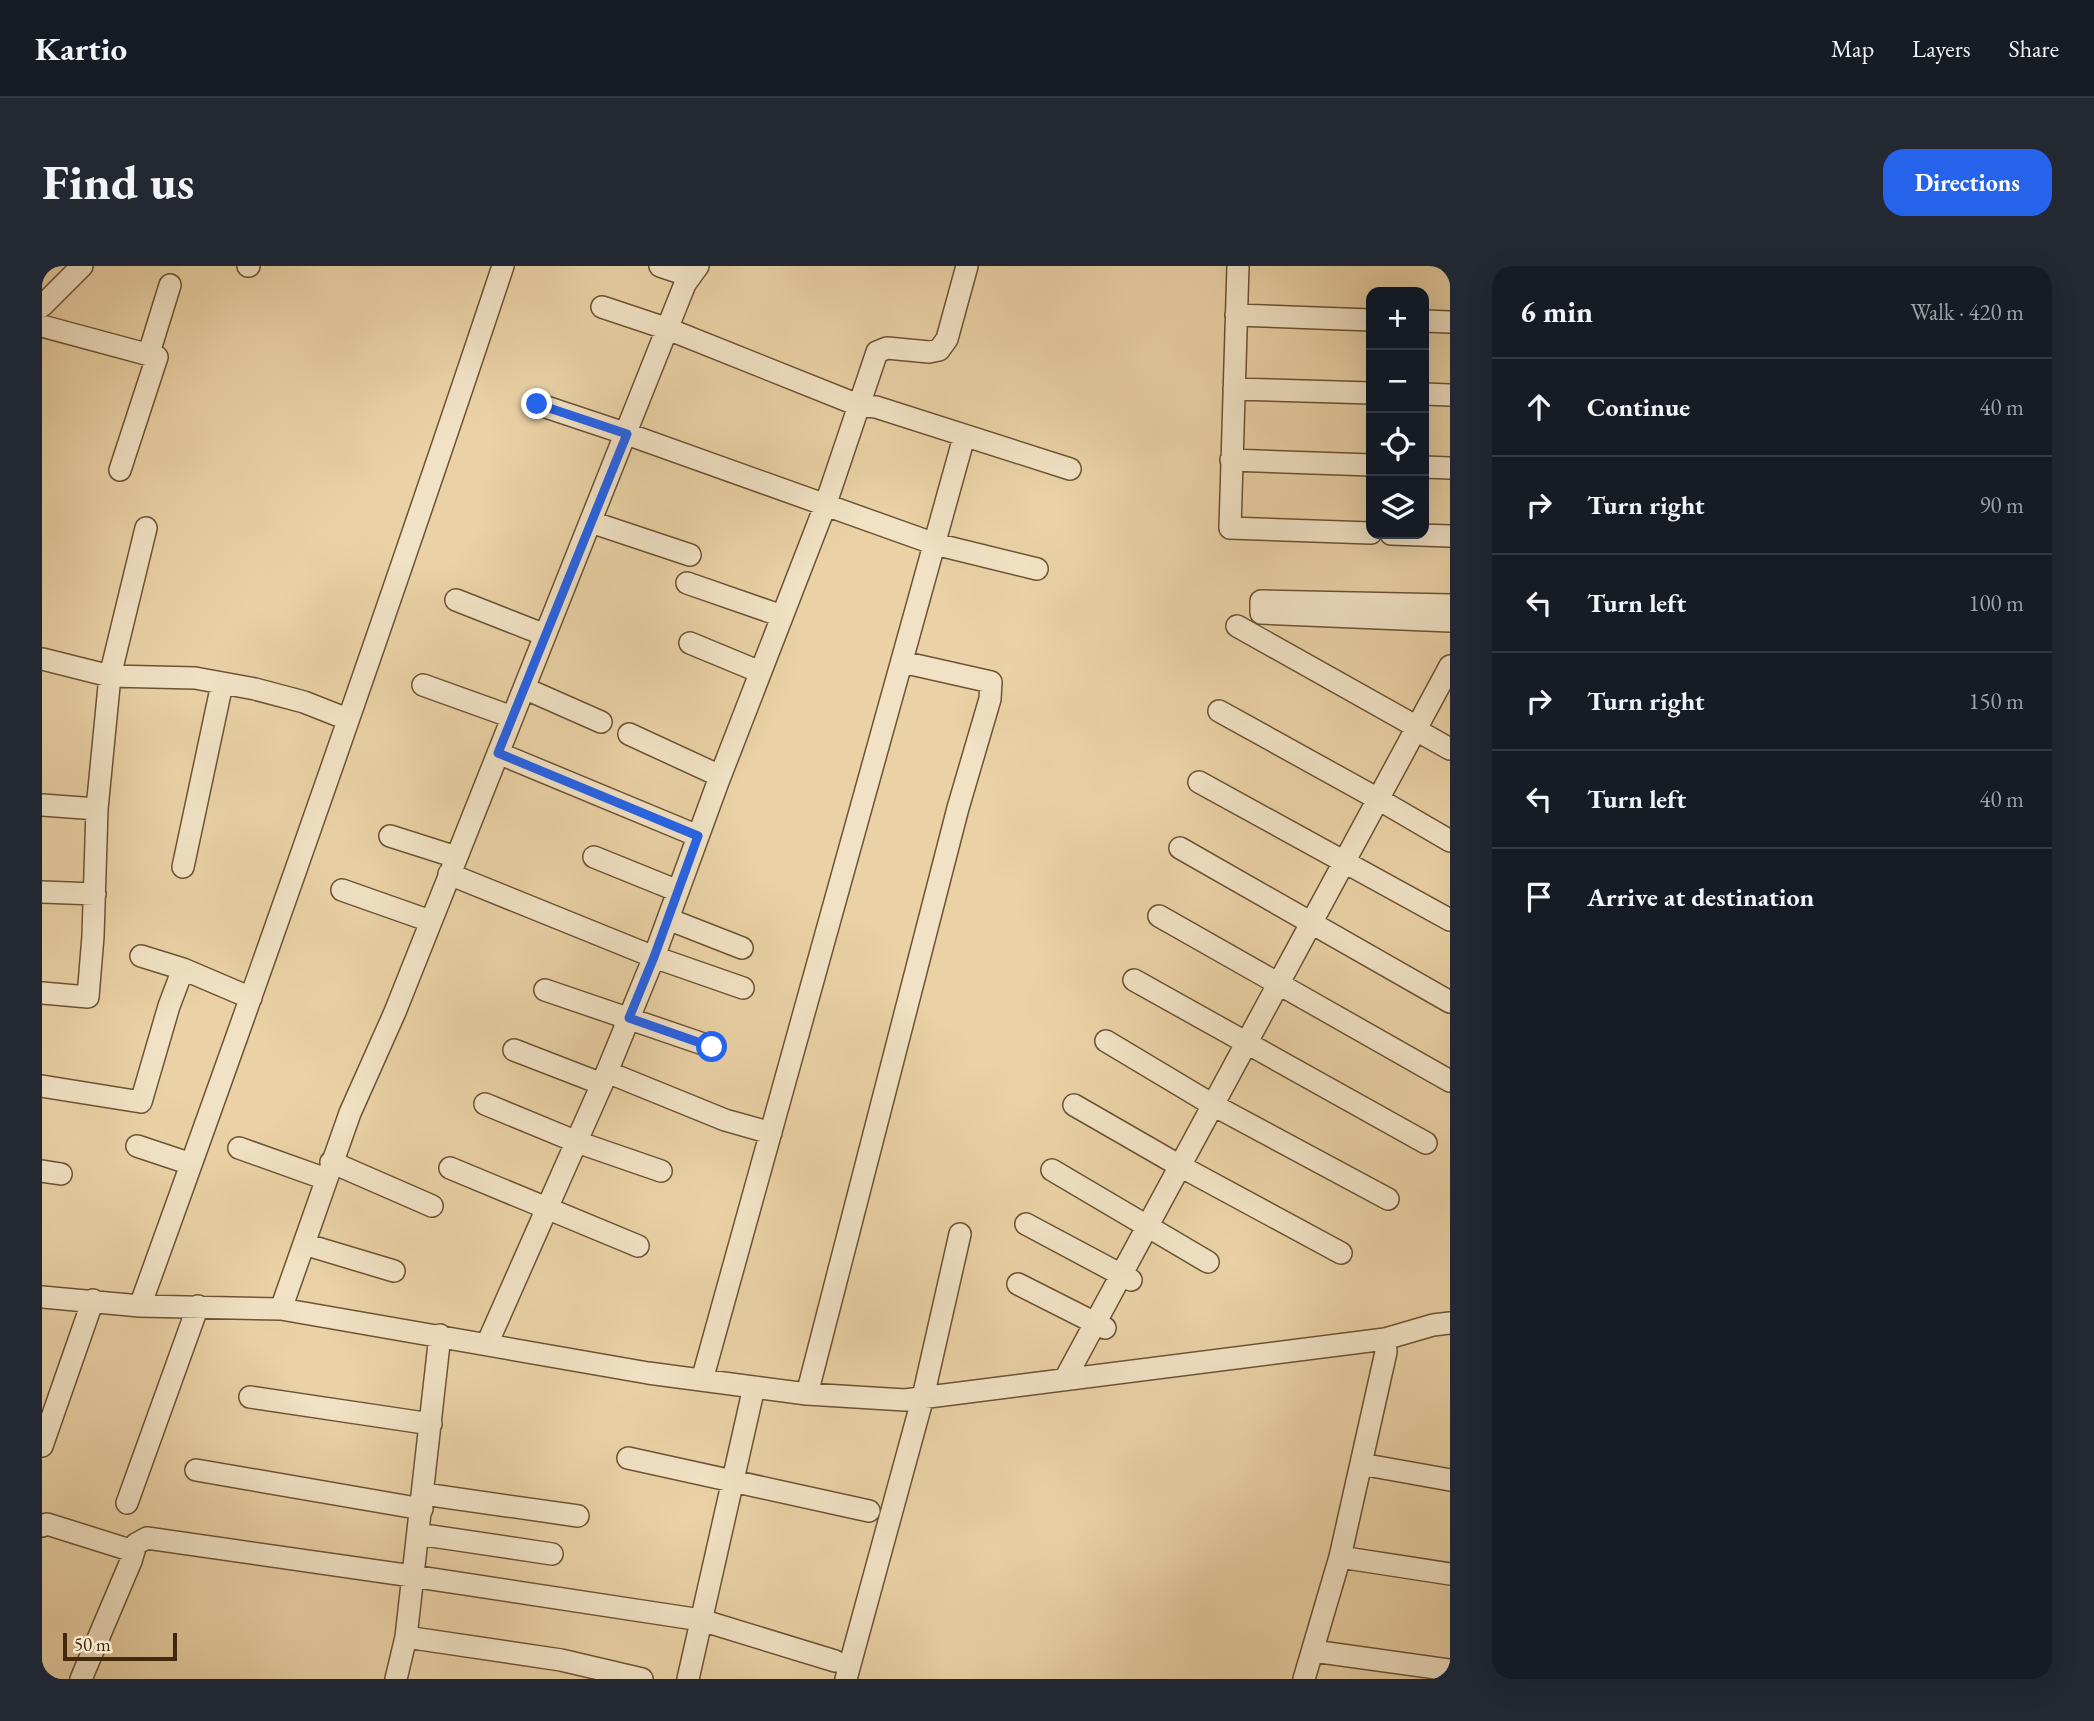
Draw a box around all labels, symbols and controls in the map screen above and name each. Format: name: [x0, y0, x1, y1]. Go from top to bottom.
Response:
text: Kartio: [35, 27, 127, 70]
text: Map: [1831, 33, 1874, 64]
text: Layers: [1912, 33, 1971, 64]
text: Share: [2009, 33, 2059, 64]
button: Directions: [1883, 149, 2052, 216]
text: Find us: [42, 150, 194, 214]
map controls: [1366, 287, 1429, 539]
button: +: [1366, 287, 1429, 350]
text: 6 min: [1520, 292, 1593, 331]
text: Walk · 420 m: [1910, 297, 2024, 327]
button: −: [1366, 350, 1429, 413]
route end: [521, 388, 552, 419]
icon: ahead: [1520, 388, 1558, 426]
text: Continue: [1587, 390, 1690, 424]
text: 40 m: [1979, 392, 2024, 422]
button: locate: [1366, 413, 1429, 476]
button: layers: [1366, 476, 1429, 539]
icon: right: [1520, 486, 1558, 524]
text: Turn right: [1587, 488, 1705, 522]
text: 90 m: [1979, 490, 2024, 520]
icon: left: [1520, 584, 1558, 622]
text: Turn left: [1587, 586, 1686, 620]
text: 100 m: [1968, 588, 2024, 618]
icon: right: [1520, 682, 1558, 720]
text: Turn right: [1587, 684, 1705, 718]
text: 150 m: [1968, 686, 2024, 716]
icon: left: [1520, 780, 1558, 818]
text: Turn left: [1587, 782, 1686, 816]
text: 40 m: [1979, 784, 2024, 814]
icon: arrive: [1520, 878, 1558, 916]
text: Arrive at destination: [1587, 880, 1814, 914]
route start: [696, 1031, 727, 1062]
scale bar: [63, 1630, 177, 1662]
text: 50 m: [74, 1632, 111, 1657]

